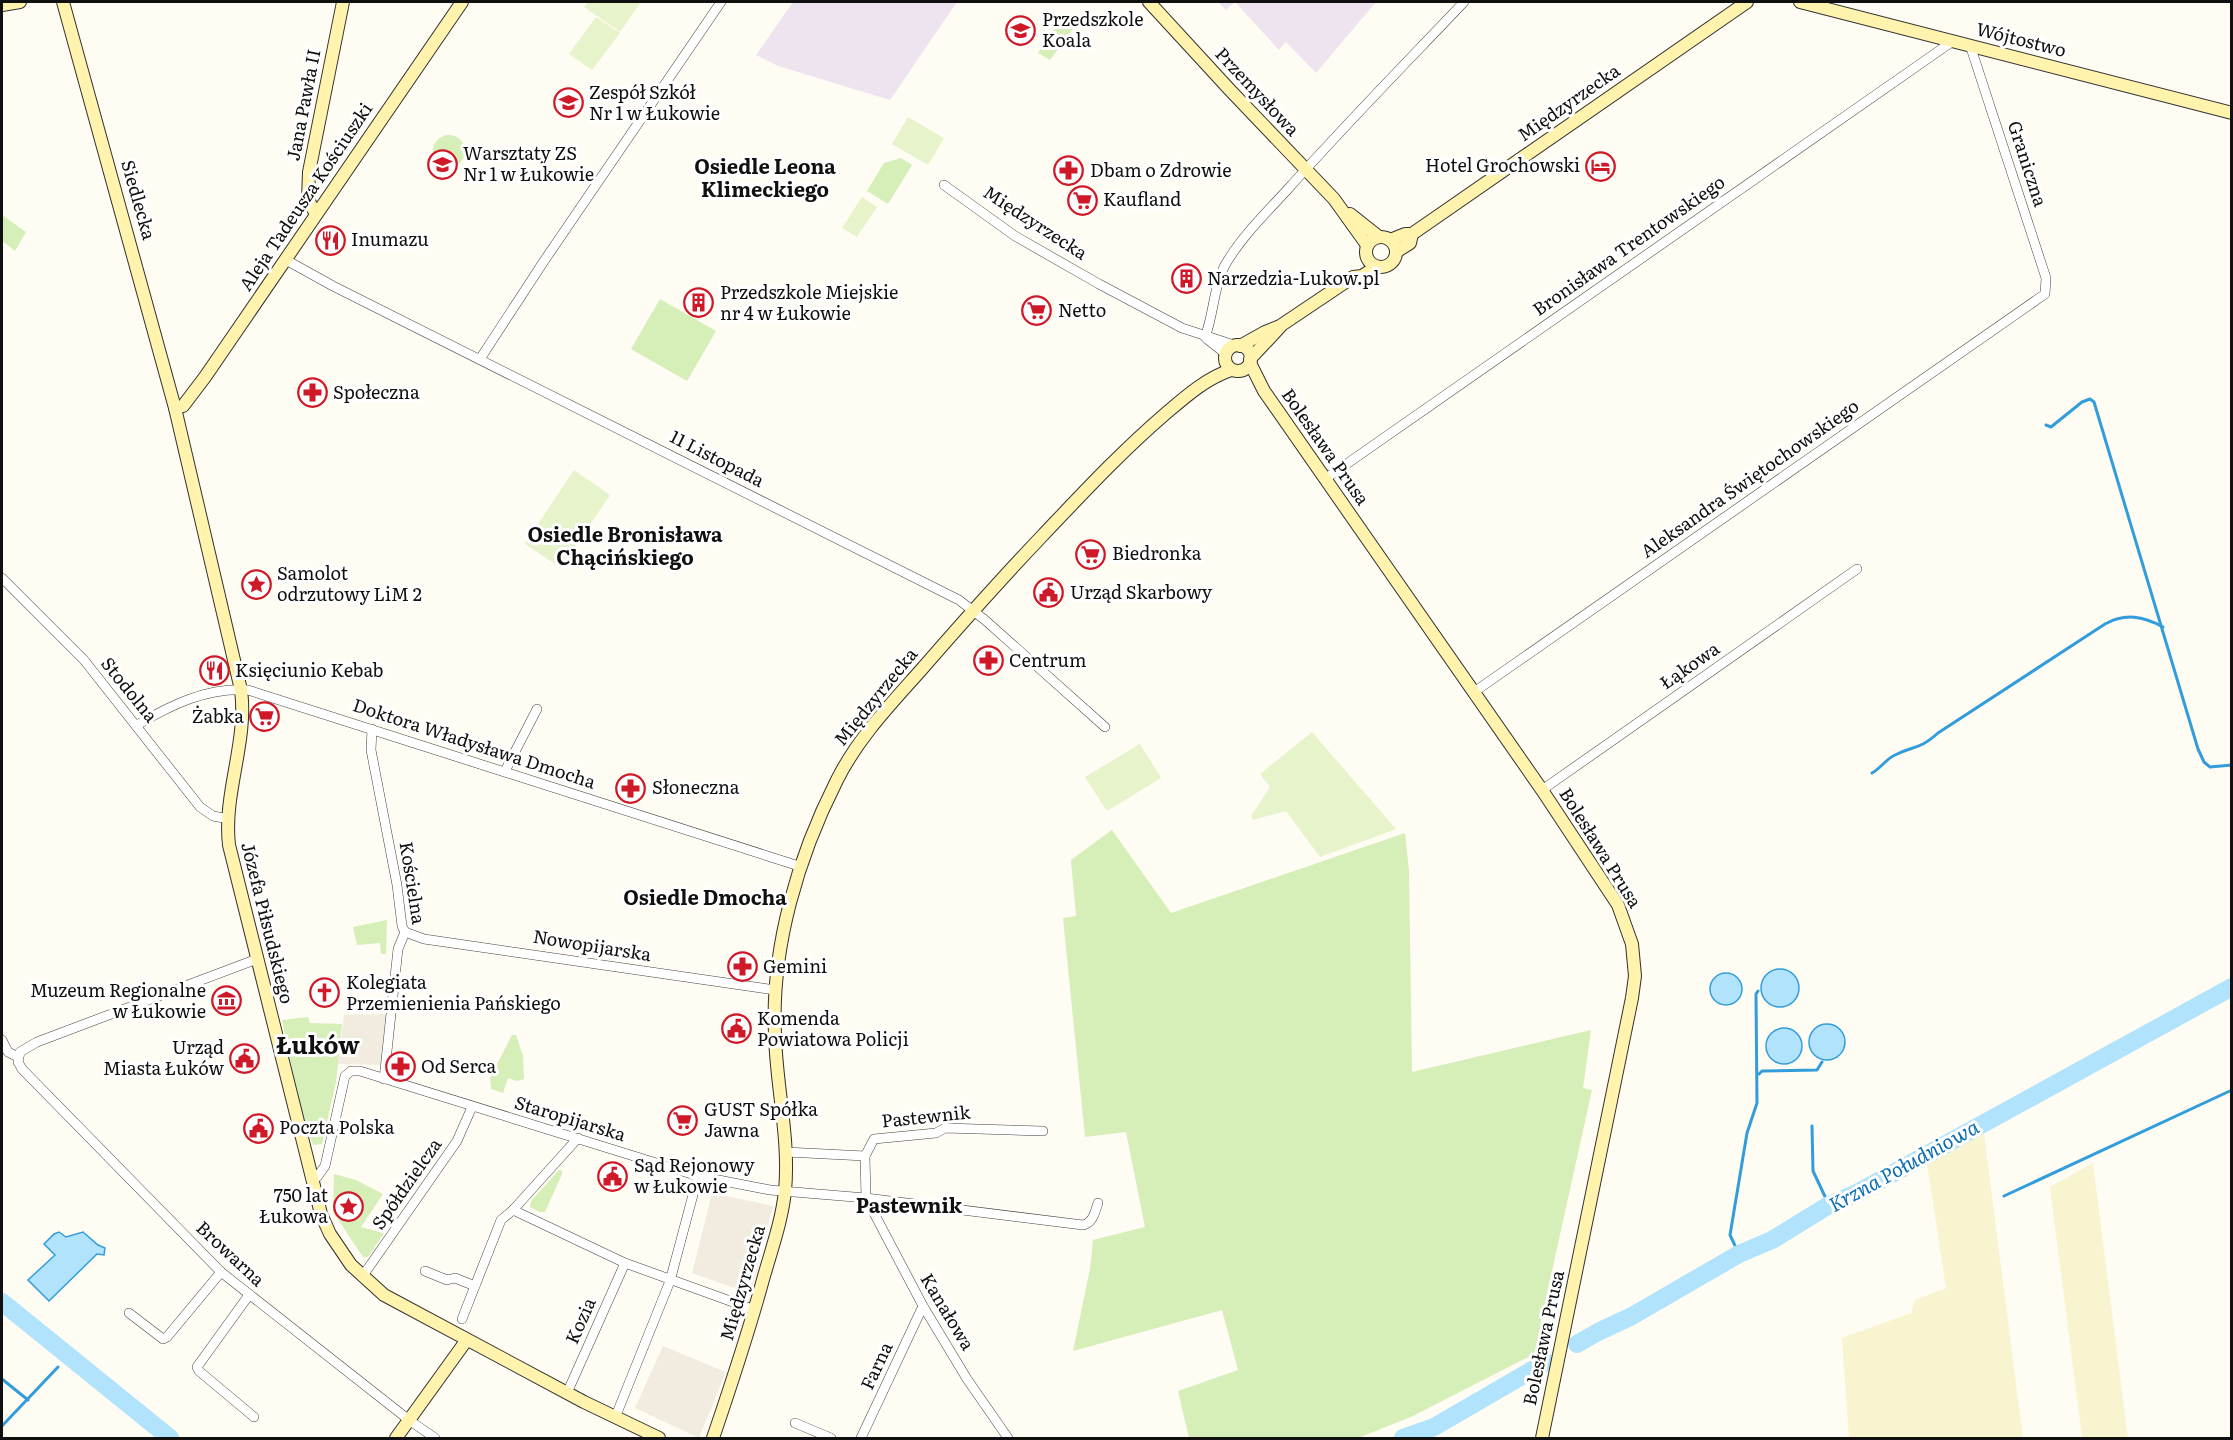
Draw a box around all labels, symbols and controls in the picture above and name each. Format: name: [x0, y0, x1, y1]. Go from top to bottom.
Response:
place label: Przedszkole Koala: [1042, 5, 1144, 53]
school or university icon: Przedszkole Koala: [1005, 14, 1037, 46]
street label: Wójtostwo: [1974, 14, 2069, 63]
street label: Przemysłowa: [1210, 40, 1307, 142]
street label: Jana Pawła II: [278, 47, 327, 163]
street label: Międzyrzecka: [1511, 56, 1625, 147]
place label: Zespół Szkół Nr 1 w Łukowie: [589, 78, 720, 126]
school or university icon: Zespół Szkół Nr 1 w Łukowie: [552, 87, 584, 119]
street label: Aleja Tadeusza Kościuszki: [231, 97, 378, 296]
street label: Graniczna: [2002, 117, 2055, 210]
place label: Warsztaty ZS Nr 1 w Łukowie: [463, 139, 594, 187]
school or university icon: Warsztaty ZS Nr 1 w Łukowie: [426, 148, 458, 180]
district label: Osiedle Leona Klimeckiego: [694, 150, 836, 203]
hotel icon: Hotel Grochowski: [1585, 150, 1617, 182]
place label: Hotel Grochowski: [1425, 151, 1580, 178]
pharmacy icon: Dbam o Zdrowie: [1053, 155, 1085, 187]
place label: Dbam o Zdrowie: [1090, 156, 1232, 183]
street label: Siedlecka: [115, 157, 164, 243]
street label: Bronisława Trentowskiego: [1526, 168, 1730, 322]
street label: Międzyrzecka: [978, 178, 1094, 266]
supermarket icon: Kaufland: [1066, 184, 1098, 216]
place label: Kaufland: [1103, 185, 1181, 212]
restaurant icon: Inumazu: [314, 224, 346, 256]
place label: Inumazu: [351, 225, 429, 252]
building icon: Narzedzia-Lukow.pl: [1170, 263, 1202, 295]
place label: Narzedzia-Lukow.pl: [1207, 264, 1380, 291]
place label: Przedszkole Miejskie nr 4 w Łukowie: [720, 278, 898, 326]
building icon: Przedszkole Miejskie nr 4 w Łukowie: [683, 287, 715, 319]
supermarket icon: Netto: [1021, 295, 1053, 327]
place label: Netto: [1058, 296, 1106, 323]
pharmacy icon: Społeczna: [296, 377, 328, 409]
place label: Społeczna: [333, 378, 420, 405]
street label: Bolesława Prusa: [1276, 382, 1377, 510]
street label: Aleksandra Świętochowskiego: [1634, 392, 1864, 564]
street label: 11 Listopada: [666, 422, 770, 493]
district label: Osiedle Bronisława Chącińskiego: [527, 518, 723, 571]
supermarket icon: Biedronka: [1075, 538, 1107, 570]
place label: Biedronka: [1112, 539, 1202, 566]
place label: Samolot odrzutowy LiM 2: [277, 559, 422, 607]
place icon: Samolot odrzutowy LiM 2: [240, 568, 272, 600]
public building icon: Urząd Skarbowy: [1033, 577, 1065, 609]
place label: Urząd Skarbowy: [1070, 578, 1213, 605]
street label: Łąkowa: [1654, 634, 1725, 695]
street label: Międzyrzecka: [827, 641, 923, 751]
pharmacy icon: Centrum: [972, 645, 1004, 677]
place label: Centrum: [1009, 646, 1086, 673]
street label: Stodolna: [95, 651, 165, 728]
restaurant icon: Księciunio Kebab: [198, 655, 230, 687]
place label: Księciunio Kebab: [235, 656, 384, 683]
street label: Doktora Władysława Dmocha: [350, 691, 600, 795]
supermarket icon: Żabka: [249, 701, 281, 733]
place label: Żabka: [192, 702, 244, 729]
pharmacy icon: Słoneczna: [615, 772, 647, 804]
place label: Słoneczna: [652, 773, 740, 800]
street label: Bolesława Prusa: [1553, 782, 1649, 913]
street label: Józefa Piłsudskiego: [235, 839, 302, 1006]
street label: Kościelna: [394, 840, 433, 926]
district label: Osiedle Dmocha: [623, 881, 787, 911]
street label: Nowopijarska: [531, 922, 654, 967]
pharmacy icon: Gemini: [726, 951, 758, 983]
place label: Gemini: [763, 952, 827, 979]
place label: Kolegiata Przemienienia Pańskiego: [346, 968, 561, 1016]
place label: Muzeum Regionalne w Łukowie: [30, 976, 206, 1024]
church icon: Kolegiata Przemienienia Pańskiego: [309, 977, 341, 1009]
museum icon: Muzeum Regionalne w Łukowie: [211, 985, 243, 1017]
place label: Komenda Powiatowa Policji: [757, 1004, 909, 1052]
public building icon: Komenda Powiatowa Policji: [720, 1013, 752, 1045]
district label: Łuków: [276, 1026, 360, 1061]
place label: Urząd Miasta Łuków: [103, 1033, 225, 1081]
public building icon: Urząd Miasta Łuków: [229, 1042, 261, 1074]
pharmacy icon: Od Serca: [384, 1051, 416, 1083]
place label: Od Serca: [421, 1052, 497, 1079]
street label: Staropijarska: [511, 1088, 630, 1147]
place label: GUST Spółka Jawna: [704, 1095, 818, 1143]
street label: Pastewnik: [880, 1097, 973, 1134]
supermarket icon: GUST Spółka Jawna: [667, 1104, 699, 1136]
water label: Krzna Południowa: [1822, 1110, 1984, 1218]
public building icon: Poczta Polska: [242, 1112, 274, 1144]
place label: Poczta Polska: [279, 1113, 395, 1140]
street label: Spółdzielcza: [364, 1132, 447, 1234]
place label: Sąd Rejonowy w Łukowie: [634, 1151, 755, 1199]
public building icon: Sąd Rejonowy w Łukowie: [597, 1160, 629, 1192]
place label: 750 lat Łukowa: [259, 1181, 329, 1229]
district label: Pastewnik: [856, 1189, 963, 1219]
place icon: 750 lat Łukowa: [333, 1190, 365, 1222]
street label: Browarna: [191, 1214, 272, 1292]
street label: Międzyrzecka: [712, 1221, 771, 1344]
street label: Bolesława Prusa: [1515, 1267, 1570, 1408]
street label: Kanałowa: [915, 1268, 982, 1355]
street label: Kozia: [558, 1293, 602, 1348]
street label: Farna: [853, 1337, 899, 1394]

